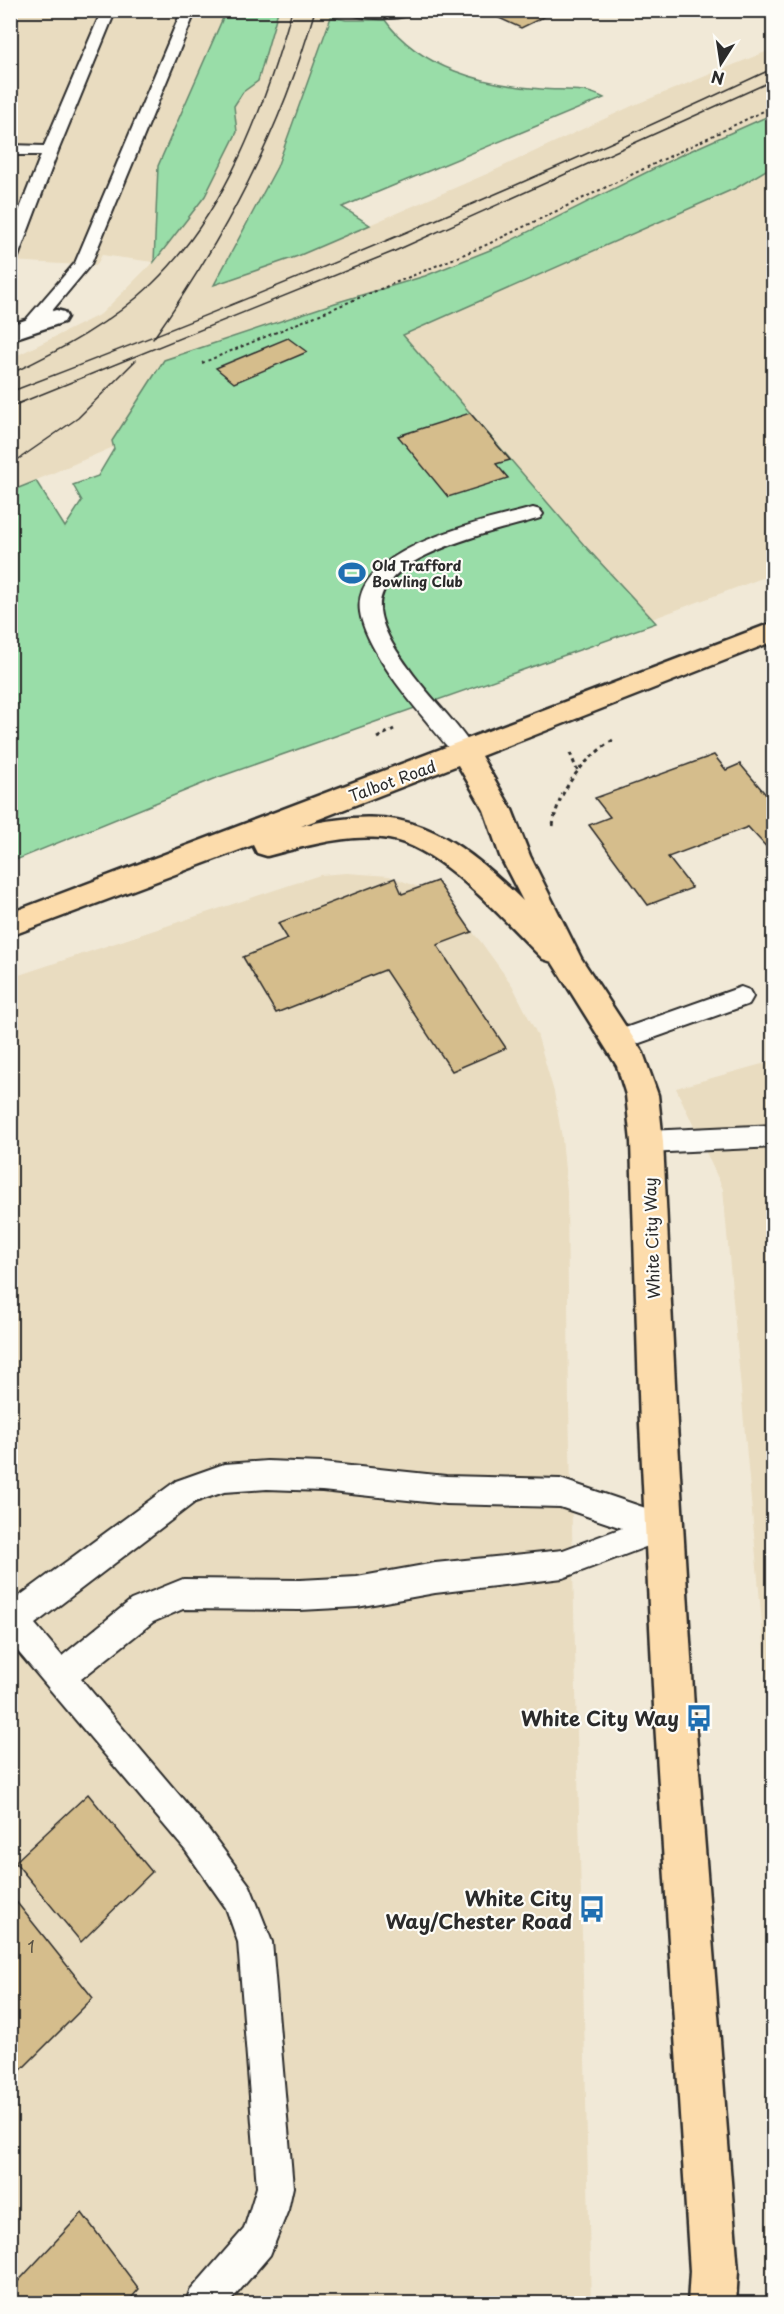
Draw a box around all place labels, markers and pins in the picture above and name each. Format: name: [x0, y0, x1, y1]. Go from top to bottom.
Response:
place label: Old Trafford Bowling Club: [372, 555, 463, 592]
sports icon: Old Trafford Bowling Club: [337, 558, 367, 588]
place label: White City Way: [521, 1703, 679, 1733]
bus stop icon: White City Way: [684, 1703, 714, 1733]
place label: White City Way/Chester Road: [386, 1883, 572, 1936]
bus stop icon: White City Way/Chester Road: [577, 1894, 607, 1924]

